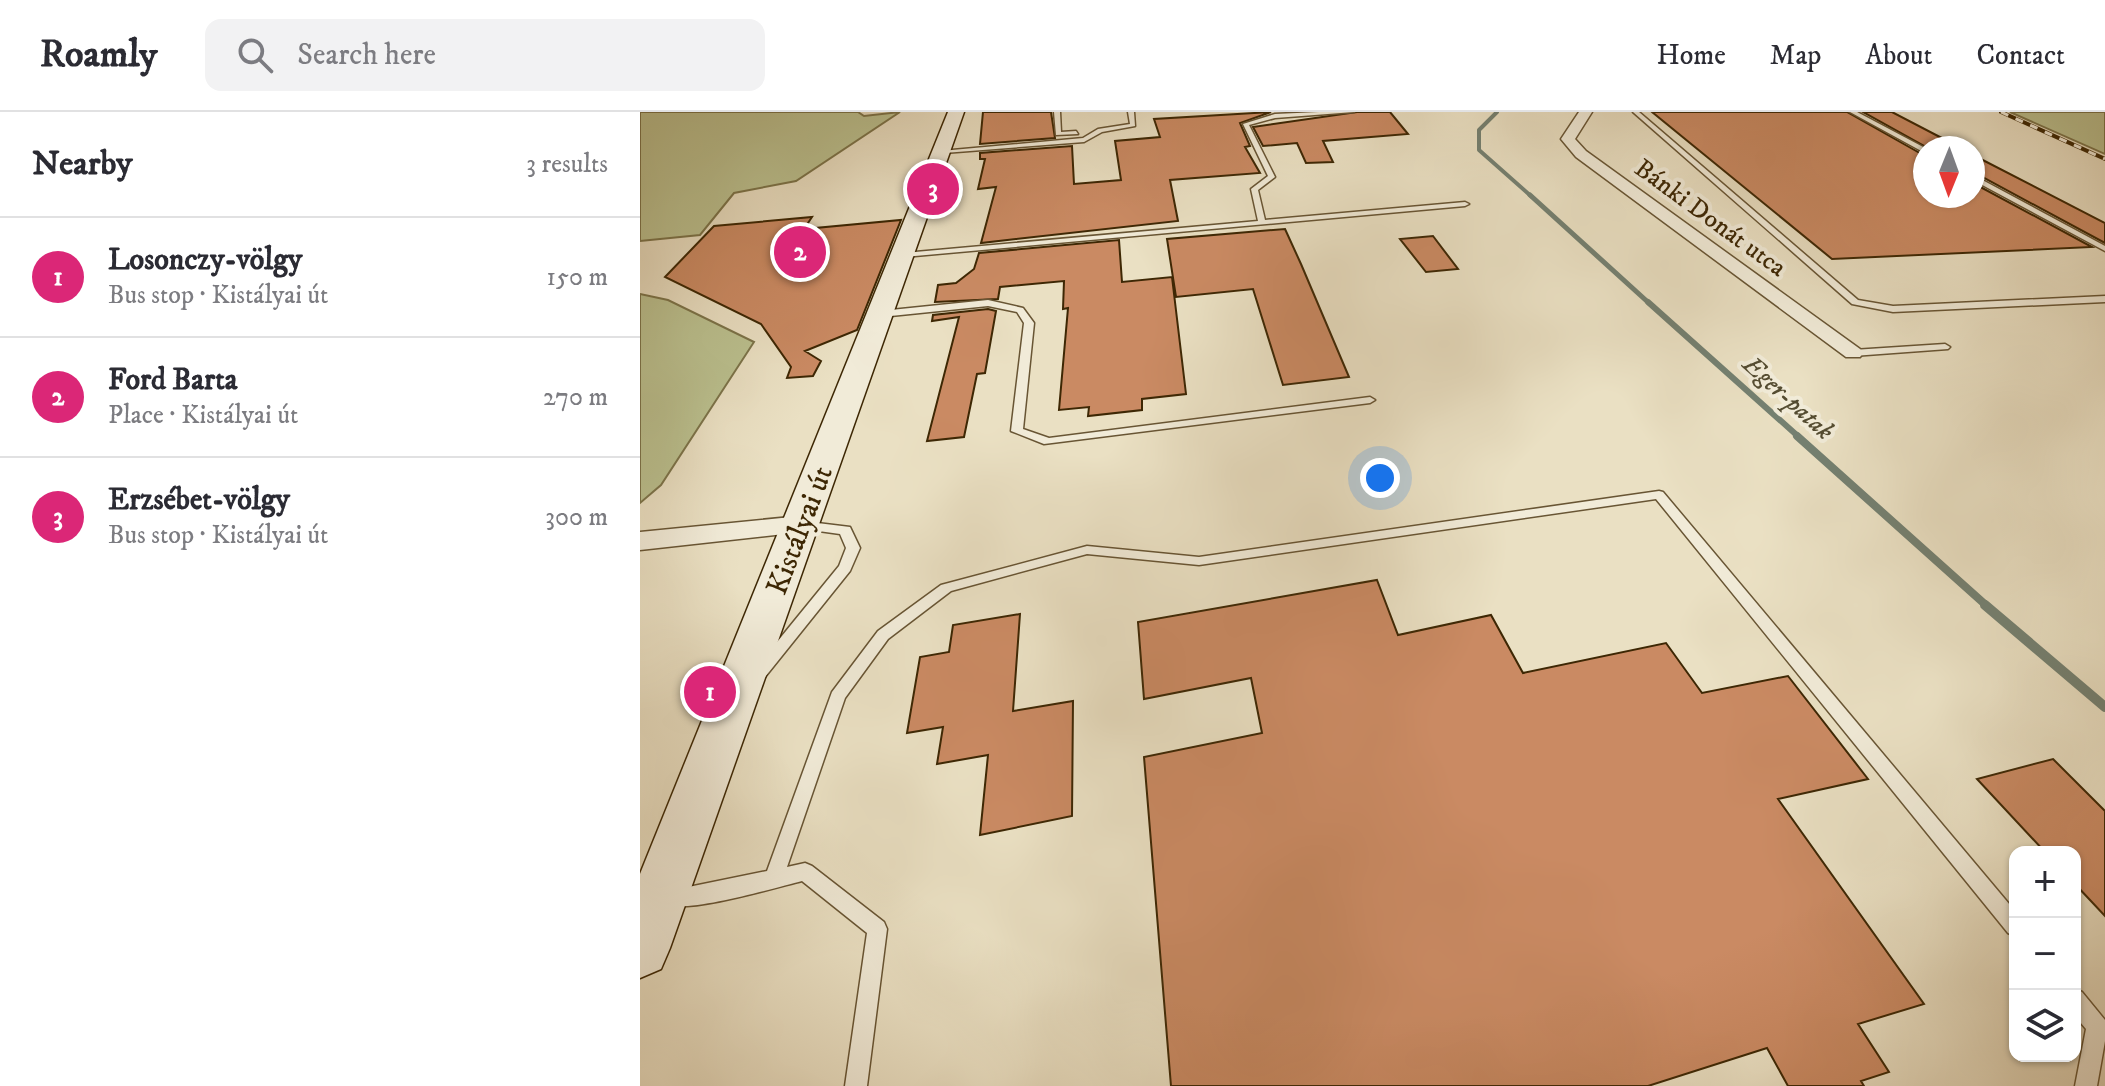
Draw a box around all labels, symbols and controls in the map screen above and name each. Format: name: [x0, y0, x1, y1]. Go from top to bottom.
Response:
search box: [205, 19, 765, 91]
text: Roamly: [40, 31, 157, 79]
icon: search: [233, 33, 277, 77]
text: Search here: [297, 37, 436, 74]
text: Home: [1657, 38, 1726, 73]
text: Map: [1770, 38, 1821, 73]
text: About: [1865, 38, 1932, 73]
text: Contact: [1976, 38, 2065, 73]
north arrow: [1913, 136, 1985, 208]
text: Nearby: [32, 143, 133, 185]
text: 3 results: [526, 148, 608, 181]
street label: Bánki Donát utca: [1628, 152, 1793, 284]
pin: 3: [907, 159, 959, 219]
pin: 2: [774, 222, 826, 282]
text: Losonczy-völgy: [108, 242, 302, 279]
text: 1: [53, 261, 63, 294]
text: 150 m: [547, 261, 608, 294]
text: Bus stop · Kistályai út: [108, 279, 328, 312]
water label: Eger-patak: [1734, 347, 1841, 448]
text: Ford Barta: [108, 362, 238, 399]
text: 2: [52, 381, 64, 414]
text: 270 m: [543, 381, 608, 414]
text: Place · Kistályai út: [108, 399, 298, 432]
your location: [1360, 458, 1400, 498]
street label: Kistályai út: [759, 461, 842, 600]
text: Erzsébet-völgy: [108, 482, 290, 519]
text: 3: [53, 501, 63, 534]
text: 300 m: [545, 501, 608, 534]
text: Bus stop · Kistályai út: [108, 519, 328, 552]
pin: 1: [684, 662, 736, 722]
map controls: [2009, 846, 2081, 1062]
button: +: [2009, 846, 2081, 918]
button: −: [2009, 918, 2081, 990]
button: layers: [2009, 990, 2081, 1062]

